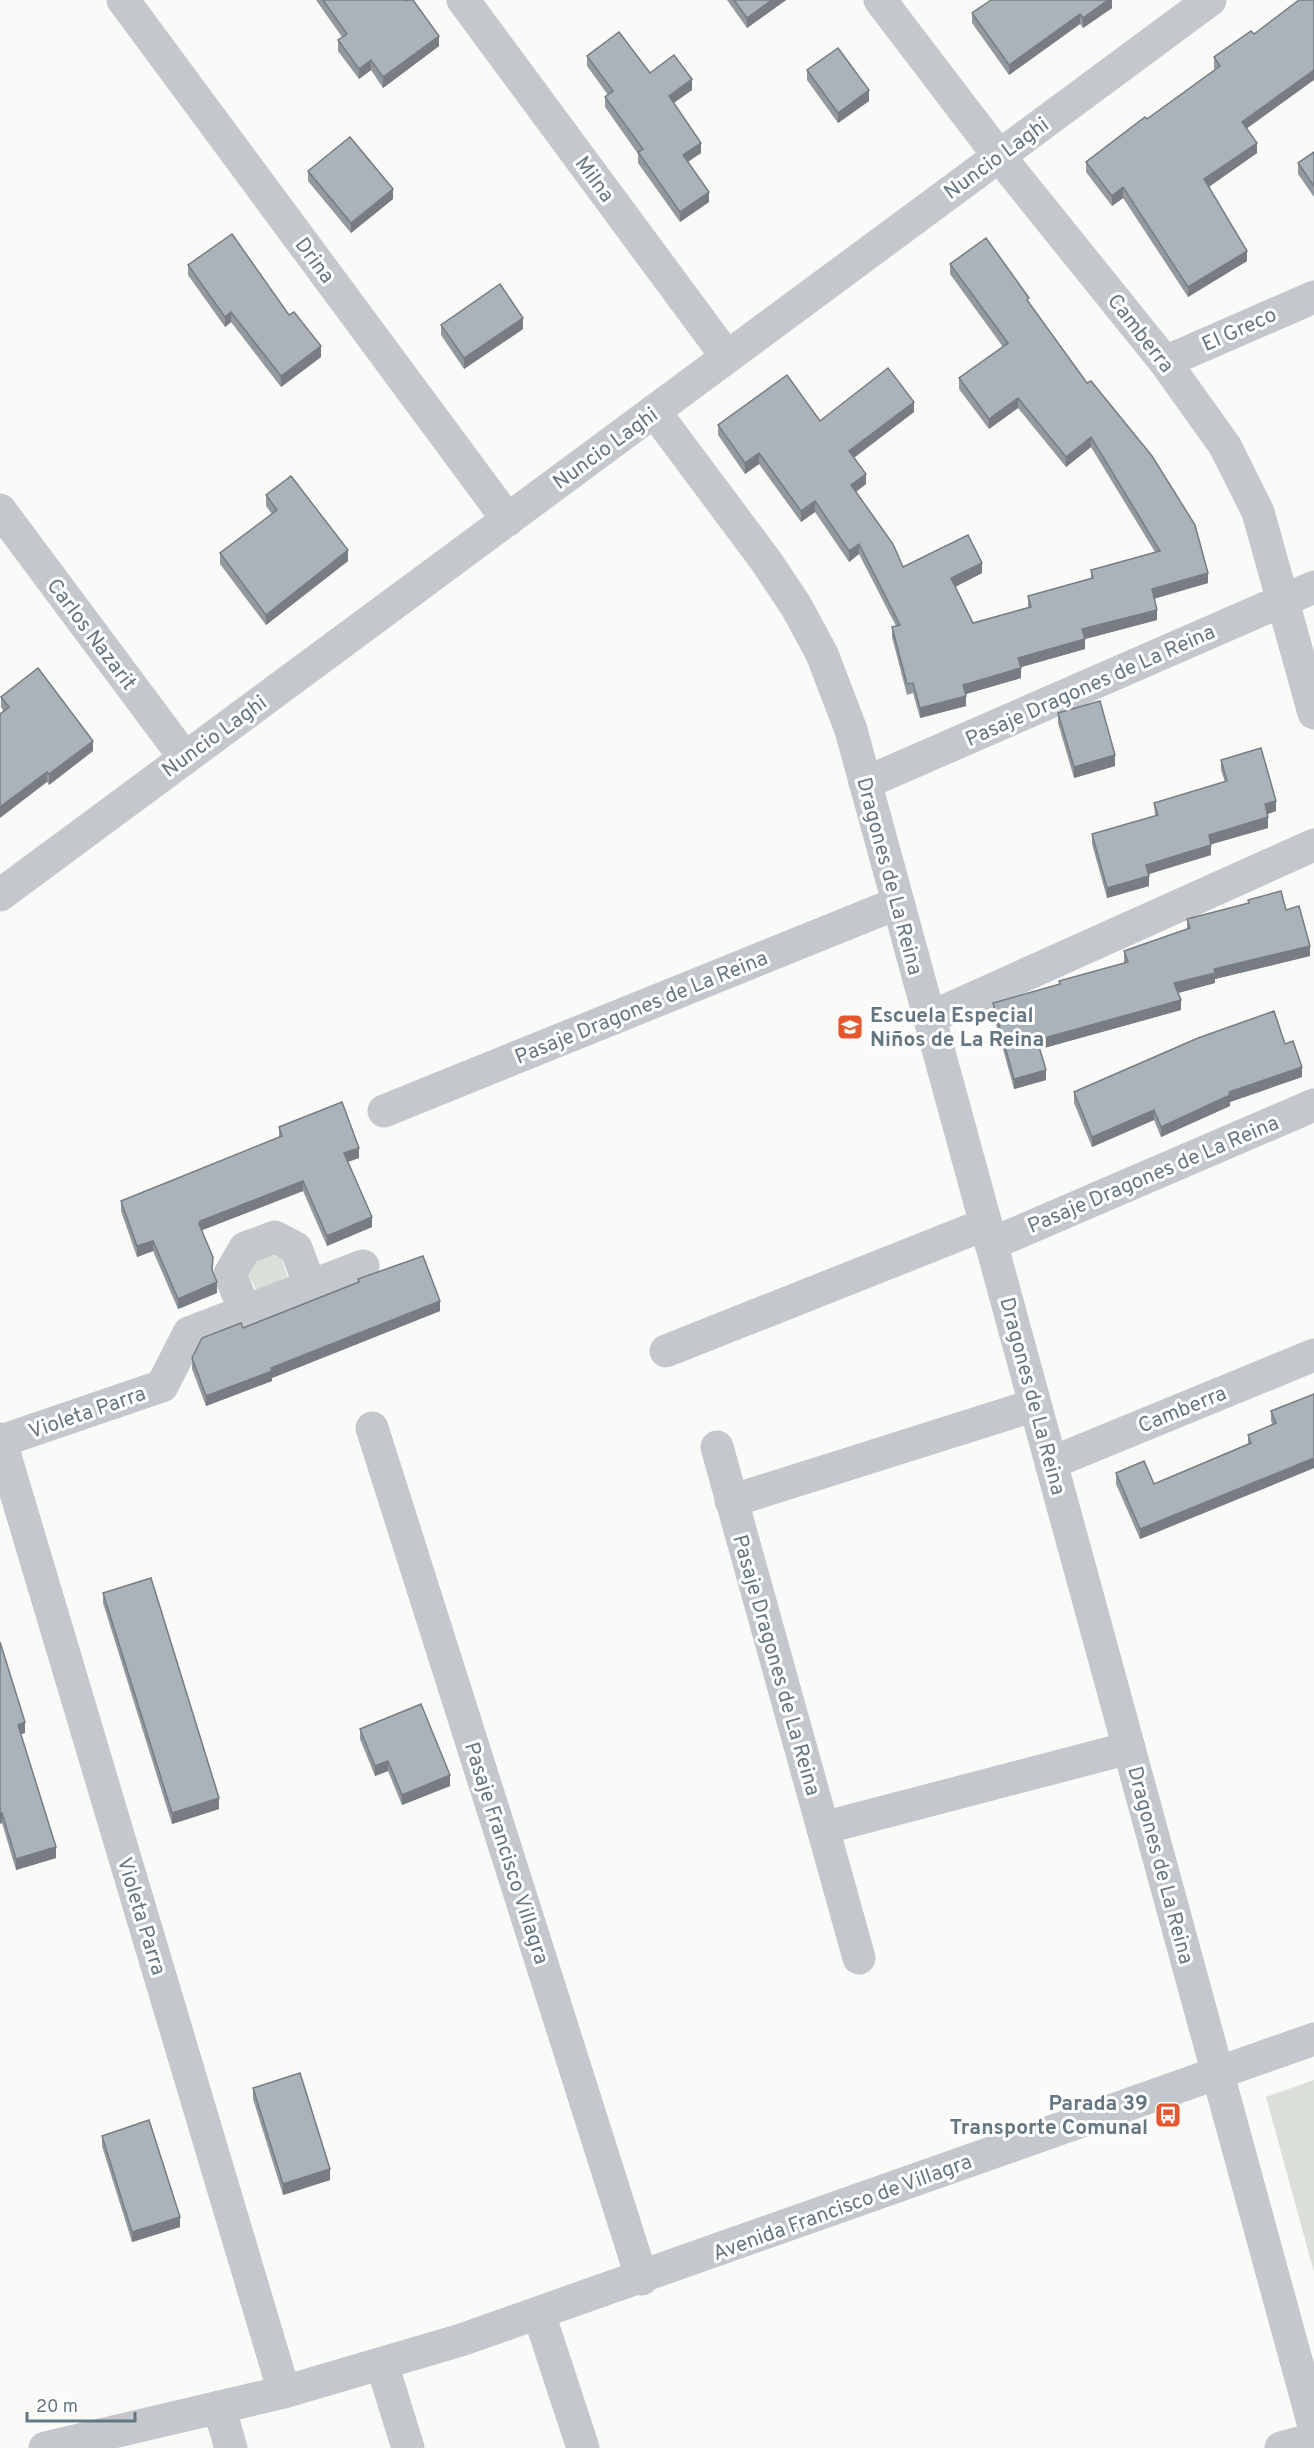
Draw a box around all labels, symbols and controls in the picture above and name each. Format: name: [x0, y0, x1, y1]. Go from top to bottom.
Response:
street label: Nuncio Laghi: [939, 112, 1055, 206]
street label: Milna: [568, 151, 620, 208]
street label: Drina: [288, 233, 340, 289]
street label: Camberra: [1100, 289, 1179, 379]
street label: El Greco: [1198, 302, 1281, 359]
street label: Nuncio Laghi: [548, 402, 664, 496]
street label: Carlos Nazarit: [40, 574, 142, 696]
street label: Pasaje Dragones de La Reina: [962, 619, 1220, 754]
street label: Nuncio Laghi: [157, 690, 273, 784]
street label: Dragones de La Reina: [849, 775, 928, 978]
street label: Pasaje Dragones de La Reina: [511, 945, 772, 1072]
place label: Escuela Especial Niños de La Reina: [870, 1003, 1044, 1054]
school or university icon: Escuela Especial Niños de La Reina: [835, 1012, 865, 1042]
street label: Pasaje Dragones de La Reina: [1024, 1110, 1283, 1241]
street label: Dragones de La Reina: [992, 1295, 1071, 1498]
street label: Camberra: [1134, 1380, 1231, 1440]
street label: Violeta Parra: [25, 1381, 150, 1446]
street label: Pasaje Dragones de La Reina: [725, 1532, 826, 1799]
street label: Pasaje Francisco Villagra: [457, 1739, 554, 1968]
street label: Dragones de La Reina: [1120, 1764, 1199, 1967]
street label: Violeta Parra: [110, 1854, 171, 1979]
place label: Parada 39 Transporte Comunal: [950, 2091, 1148, 2142]
bus stop icon: Parada 39 Transporte Comunal: [1153, 2100, 1183, 2130]
street label: Avenida Francisco de Villagra: [709, 2149, 976, 2268]
scale bar: [27, 2385, 135, 2423]
text: 20 m: [36, 2396, 78, 2419]

